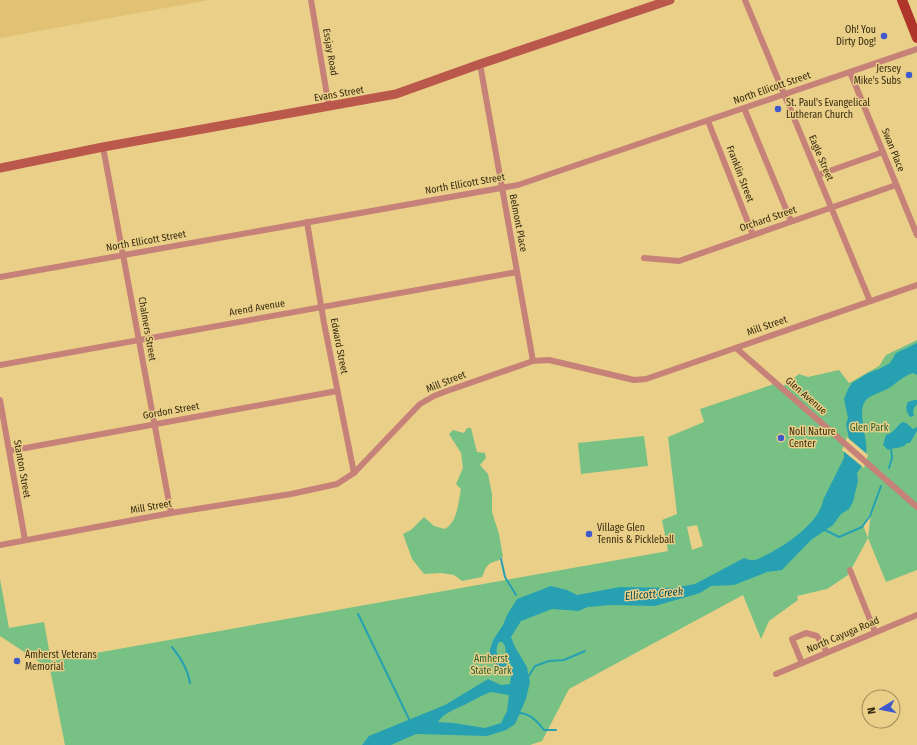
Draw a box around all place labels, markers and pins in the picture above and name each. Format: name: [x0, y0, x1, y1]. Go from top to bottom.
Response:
place label: Oh! You Dirty Dog!: [836, 24, 876, 48]
marker: Oh! You Dirty Dog!: [879, 31, 889, 41]
place label: Jersey Mike's Subs: [854, 63, 902, 87]
marker: Jersey Mike's Subs: [904, 70, 914, 80]
place label: St. Paul's Evangelical Lutheran Church: [786, 97, 870, 121]
marker: St. Paul's Evangelical Lutheran Church: [773, 104, 783, 114]
place label: Noll Nature Center: [789, 426, 836, 450]
marker: Noll Nature Center: [776, 433, 786, 443]
place label: Village Glen Tennis & Pickleball: [597, 522, 675, 546]
marker: Village Glen Tennis & Pickleball: [584, 529, 594, 539]
place label: Amherst Veterans Memorial: [25, 649, 97, 673]
marker: Amherst Veterans Memorial: [12, 656, 22, 666]

